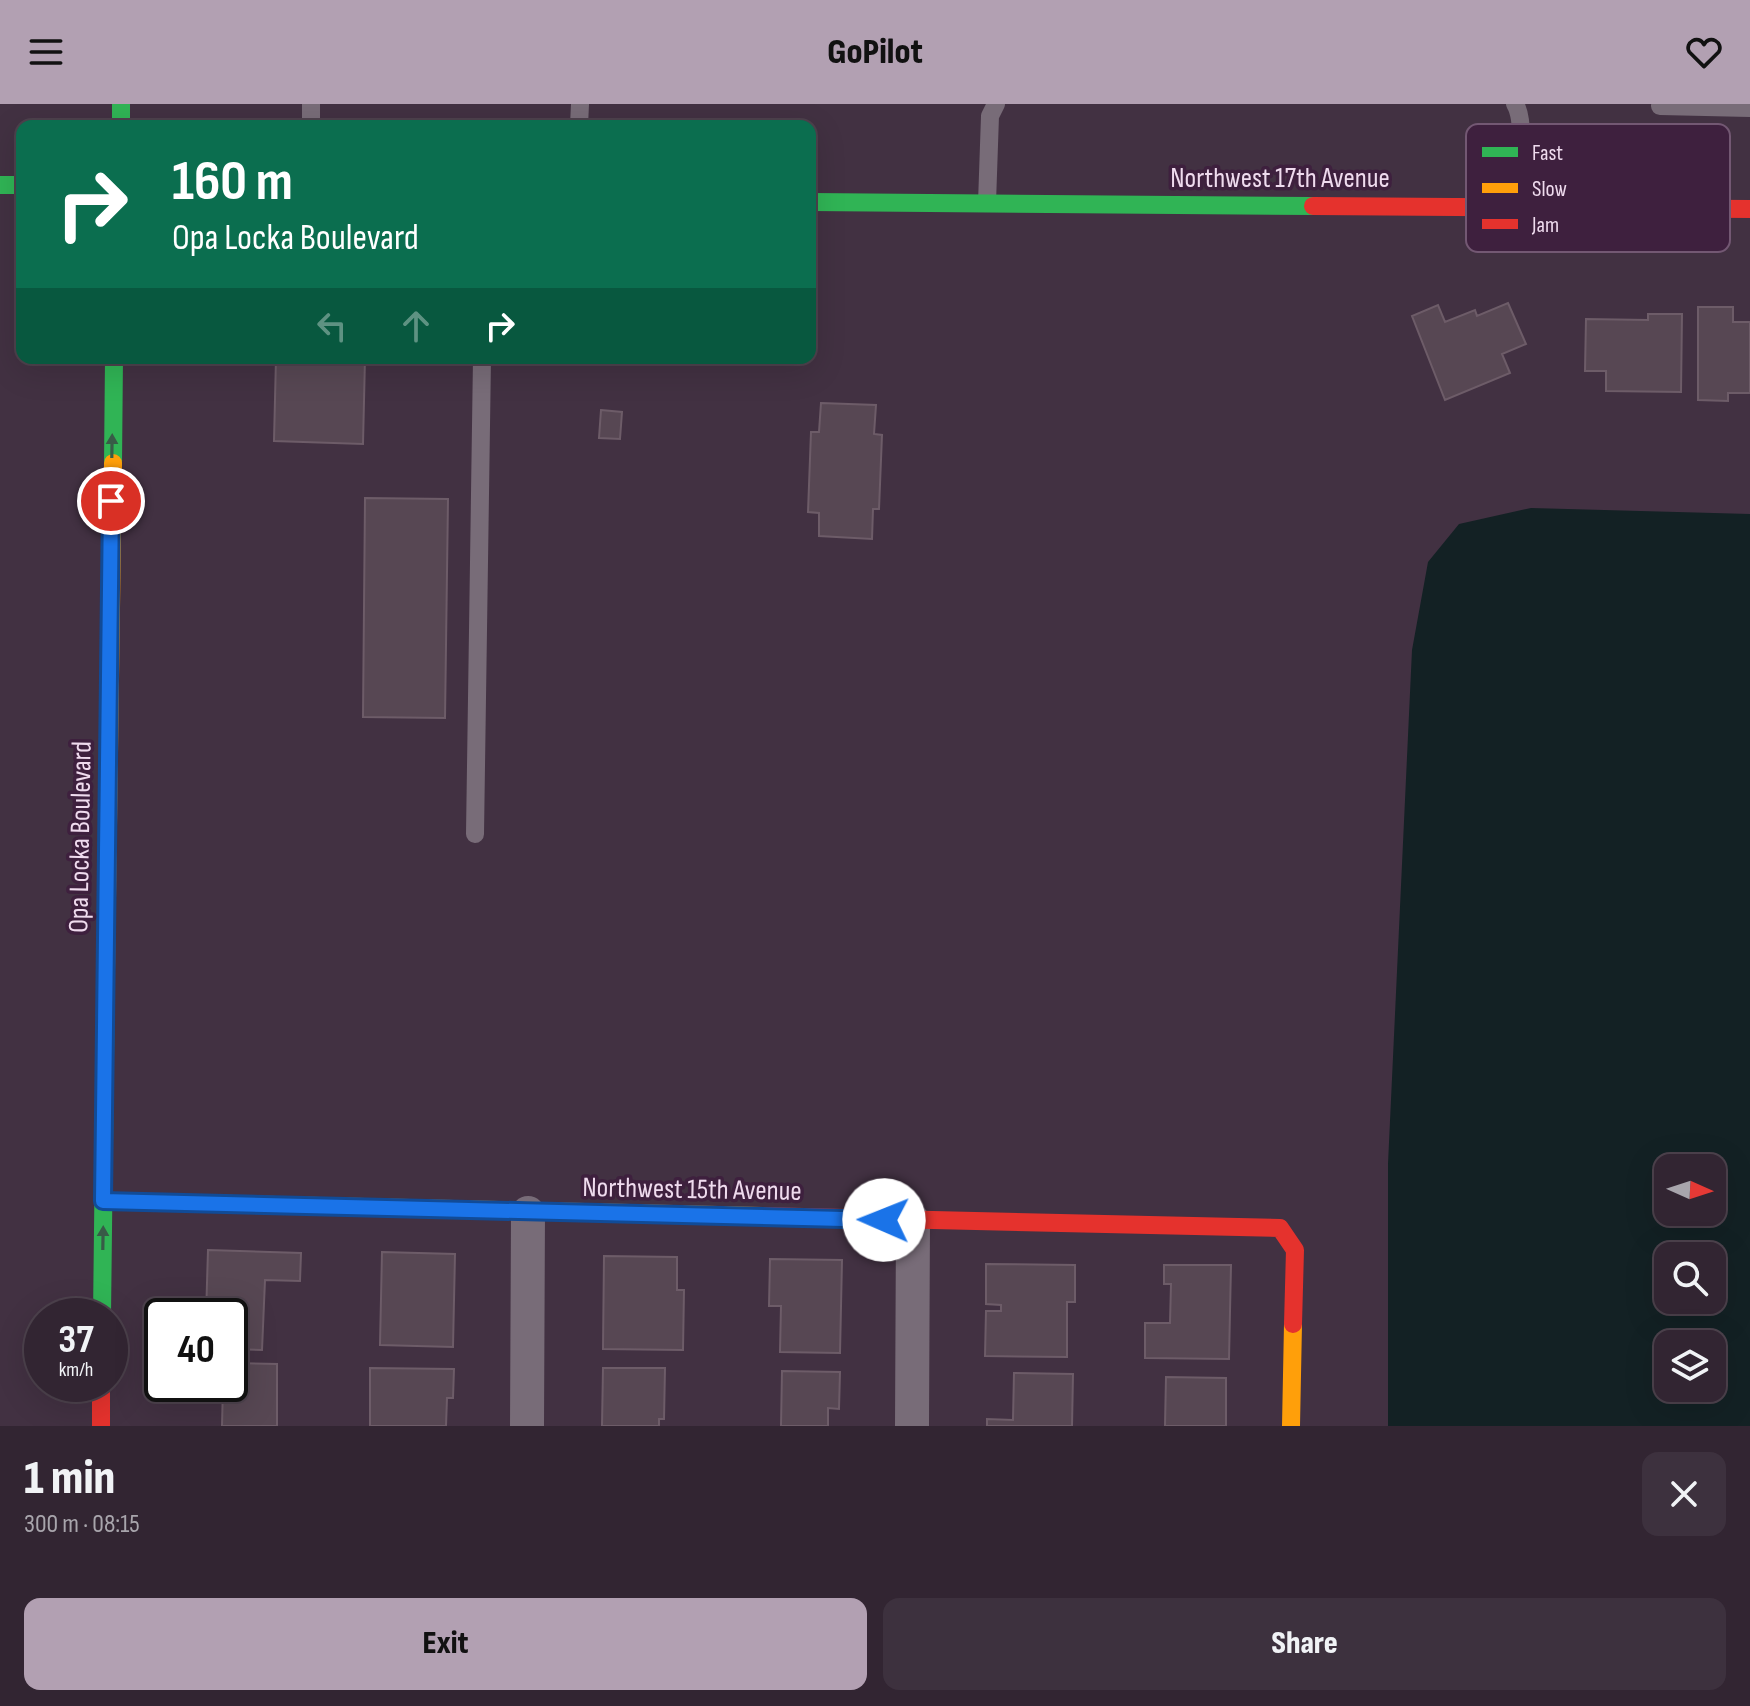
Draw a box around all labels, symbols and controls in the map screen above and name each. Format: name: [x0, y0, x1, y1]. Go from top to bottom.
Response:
icon: menu: [24, 30, 68, 74]
icon: heart: [1682, 30, 1726, 74]
text: GoPilot: [827, 31, 923, 74]
legend: [1466, 124, 1730, 252]
text: Fast: [1532, 140, 1563, 167]
text: 160 m: [172, 149, 293, 216]
icon: right: [40, 152, 144, 256]
street label: Northwest 17th Avenue: [1170, 162, 1390, 195]
text: Slow: [1532, 176, 1567, 203]
text: Jam: [1531, 212, 1559, 239]
text: Opa Locka Boulevard: [172, 217, 419, 260]
icon: left: [310, 304, 354, 348]
icon: ahead: [394, 304, 438, 348]
icon: right: [478, 304, 522, 348]
one-way arrow: [106, 433, 118, 458]
pin: [77, 467, 145, 535]
icon: arrive: [89, 479, 133, 523]
street label: Opa Locka Boulevard: [62, 741, 99, 933]
north arrow: [1654, 1154, 1726, 1226]
map controls: [1654, 1154, 1726, 1402]
street label: Northwest 15th Avenue: [582, 1171, 802, 1208]
position arrow: [842, 1178, 926, 1262]
one-way arrow: [97, 1225, 109, 1250]
button: search: [1654, 1242, 1726, 1314]
speed limit sign: 40: [144, 1298, 248, 1402]
text: 37: [58, 1316, 94, 1364]
button: layers: [1654, 1330, 1726, 1402]
text: km/h: [59, 1358, 93, 1382]
text: 1 min: [24, 1450, 115, 1507]
button: close: [1642, 1452, 1726, 1536]
text: 300 m · 08:15: [24, 1509, 140, 1540]
button: Exit: [24, 1598, 867, 1690]
button: Share: [883, 1598, 1726, 1690]

